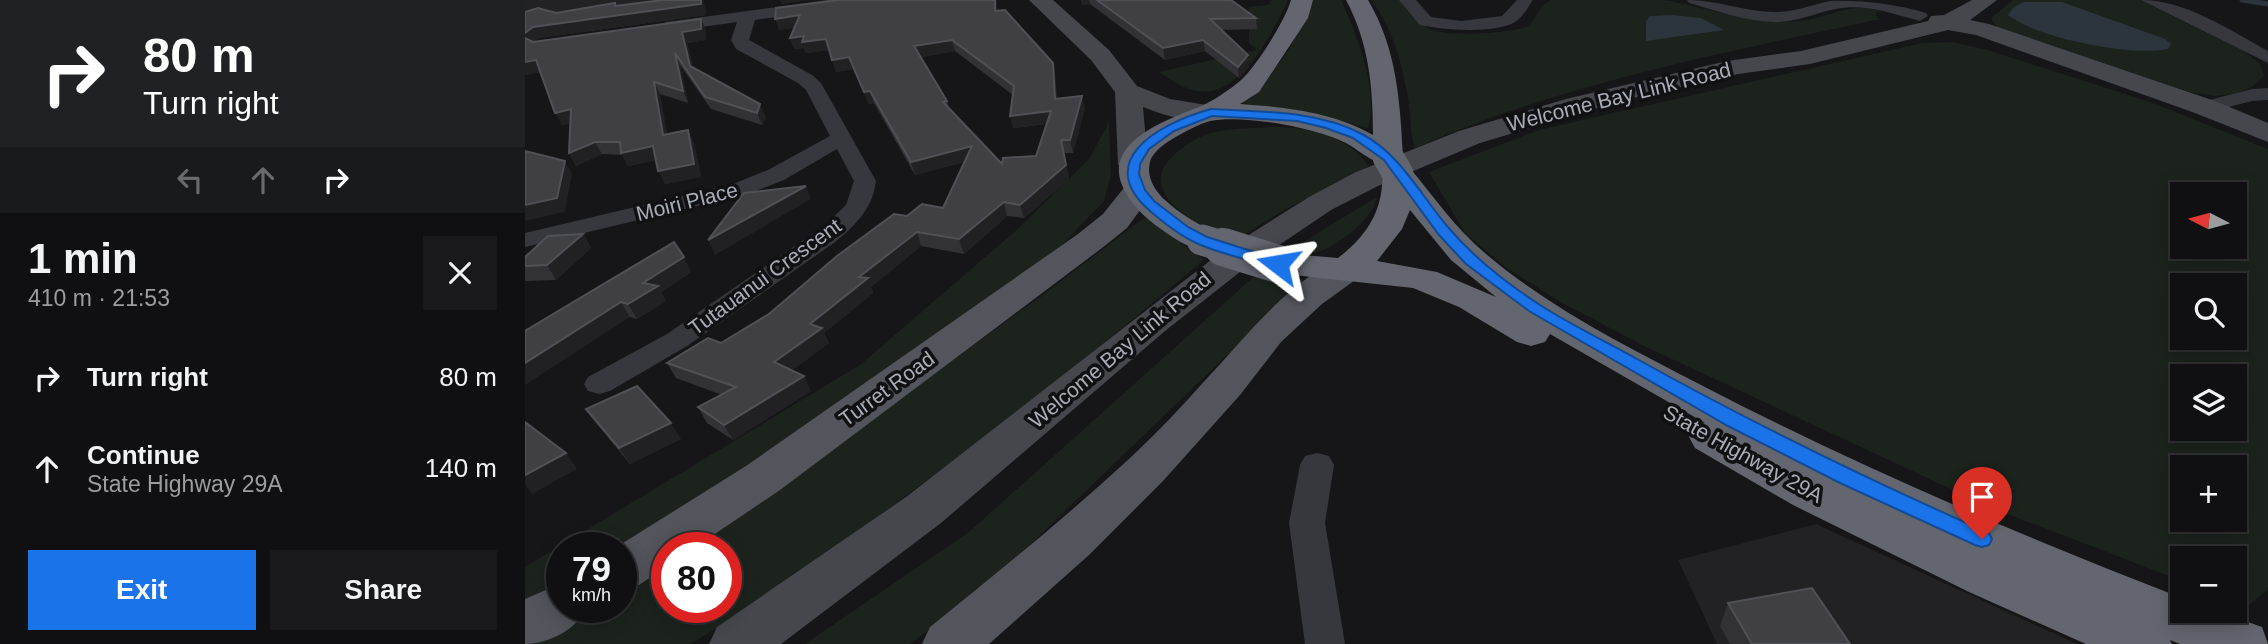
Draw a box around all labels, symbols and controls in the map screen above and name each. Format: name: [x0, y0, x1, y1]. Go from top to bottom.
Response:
icon: right: [28, 28, 119, 119]
text: 80 m: [143, 28, 255, 82]
street label: Welcome Bay Link Road: [1505, 58, 1733, 135]
text: Turn right: [143, 85, 279, 121]
icon: left: [171, 161, 209, 199]
icon: ahead: [244, 161, 282, 199]
icon: right: [317, 161, 355, 199]
street label: Moiri Place: [634, 178, 740, 225]
north arrow: [2170, 182, 2247, 259]
map controls: [2170, 182, 2247, 623]
street label: Tutauanui Crescent: [684, 214, 845, 340]
position arrow: [1241, 227, 1315, 301]
text: 1 min: [28, 235, 138, 282]
button: close: [423, 236, 497, 310]
street label: Welcome Bay Link Road: [1024, 267, 1215, 432]
button: search: [2170, 273, 2247, 350]
text: 410 m · 21:53: [28, 285, 170, 311]
street label: Turret Road: [835, 347, 938, 431]
icon: right: [28, 359, 66, 397]
text: Turn right: [87, 362, 208, 392]
text: 80 m: [439, 362, 497, 392]
button: layers: [2170, 364, 2247, 441]
street label: State Highway 29A: [1660, 400, 1827, 507]
text: Continue: [87, 440, 200, 470]
icon: ahead: [28, 450, 66, 488]
text: 140 m: [425, 453, 497, 483]
button: +: [2170, 455, 2247, 532]
pin: [1952, 467, 2012, 539]
text: State Highway 29A: [87, 471, 283, 497]
icon: arrive: [1963, 478, 2001, 516]
speed limit sign: 80: [651, 532, 742, 623]
button: −: [2170, 546, 2247, 623]
text: 79: [572, 549, 611, 588]
button: Exit: [28, 550, 256, 630]
button: Share: [270, 550, 497, 630]
text: km/h: [572, 585, 611, 605]

